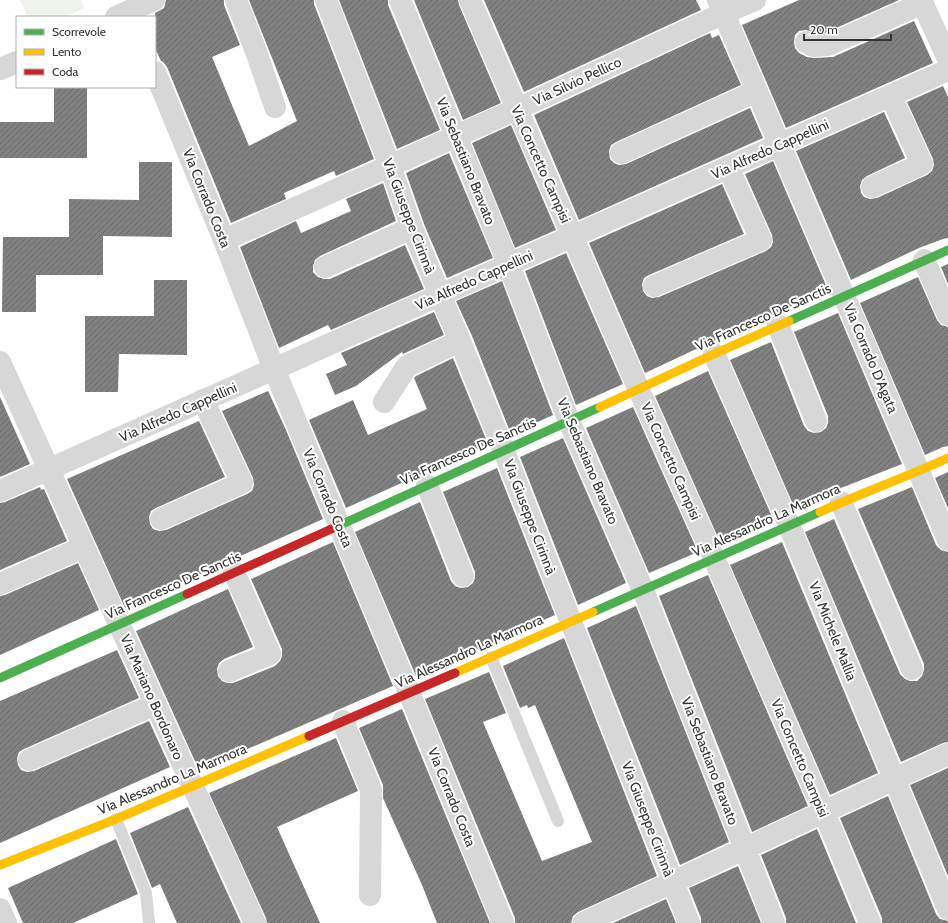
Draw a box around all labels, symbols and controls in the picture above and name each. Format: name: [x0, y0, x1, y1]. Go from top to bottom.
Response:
legend: [16, 16, 156, 88]
scale bar: [804, 16, 891, 42]
text: 20 m: [810, 22, 838, 37]
text: Scorrevole: [52, 24, 106, 39]
text: Lento: [52, 44, 82, 59]
street label: Via Silvio Pellico: [530, 53, 624, 109]
text: Coda: [52, 64, 78, 79]
street label: Via Sebastiano Bravato: [432, 95, 500, 227]
street label: Via Concetto Campisi: [507, 102, 575, 226]
street label: Via Alfredo Cappellini: [708, 115, 832, 183]
street label: Via Corrado Costa: [179, 146, 235, 251]
street label: Via Giuseppe Cirinnà: [379, 156, 439, 277]
street label: Via Alfredo Cappellini: [412, 246, 536, 314]
street label: Via Francesco De Sanctis: [692, 279, 834, 355]
street label: Via Corrado D'Agata: [840, 300, 902, 416]
street label: Via Alfredo Cappellini: [116, 378, 240, 446]
street label: Via Sebastiano Bravato: [553, 395, 623, 527]
street label: Via Concetto Campisi: [637, 399, 705, 523]
street label: Via Francesco De Sanctis: [397, 413, 539, 489]
street label: Via Corrado Costa: [299, 446, 357, 550]
street label: Via Giuseppe Cirinnà: [500, 457, 560, 578]
street label: Via Alessandro La Marmora: [689, 479, 843, 561]
street label: Via Francesco De Sanctis: [102, 547, 244, 623]
street label: Via Michele Mallia: [805, 579, 861, 683]
street label: Via Alessandro La Marmora: [392, 610, 546, 692]
street label: Via Mariano Bordonaro: [116, 632, 188, 763]
street label: Via Sebastiano Bravato: [677, 695, 743, 828]
street label: Via Concetto Campisi: [767, 696, 833, 820]
street label: Via Alessandro La Marmora: [95, 739, 250, 819]
street label: Via Corrado Costa: [424, 745, 480, 850]
street label: Via Giuseppe Cirinnà: [618, 759, 678, 880]

